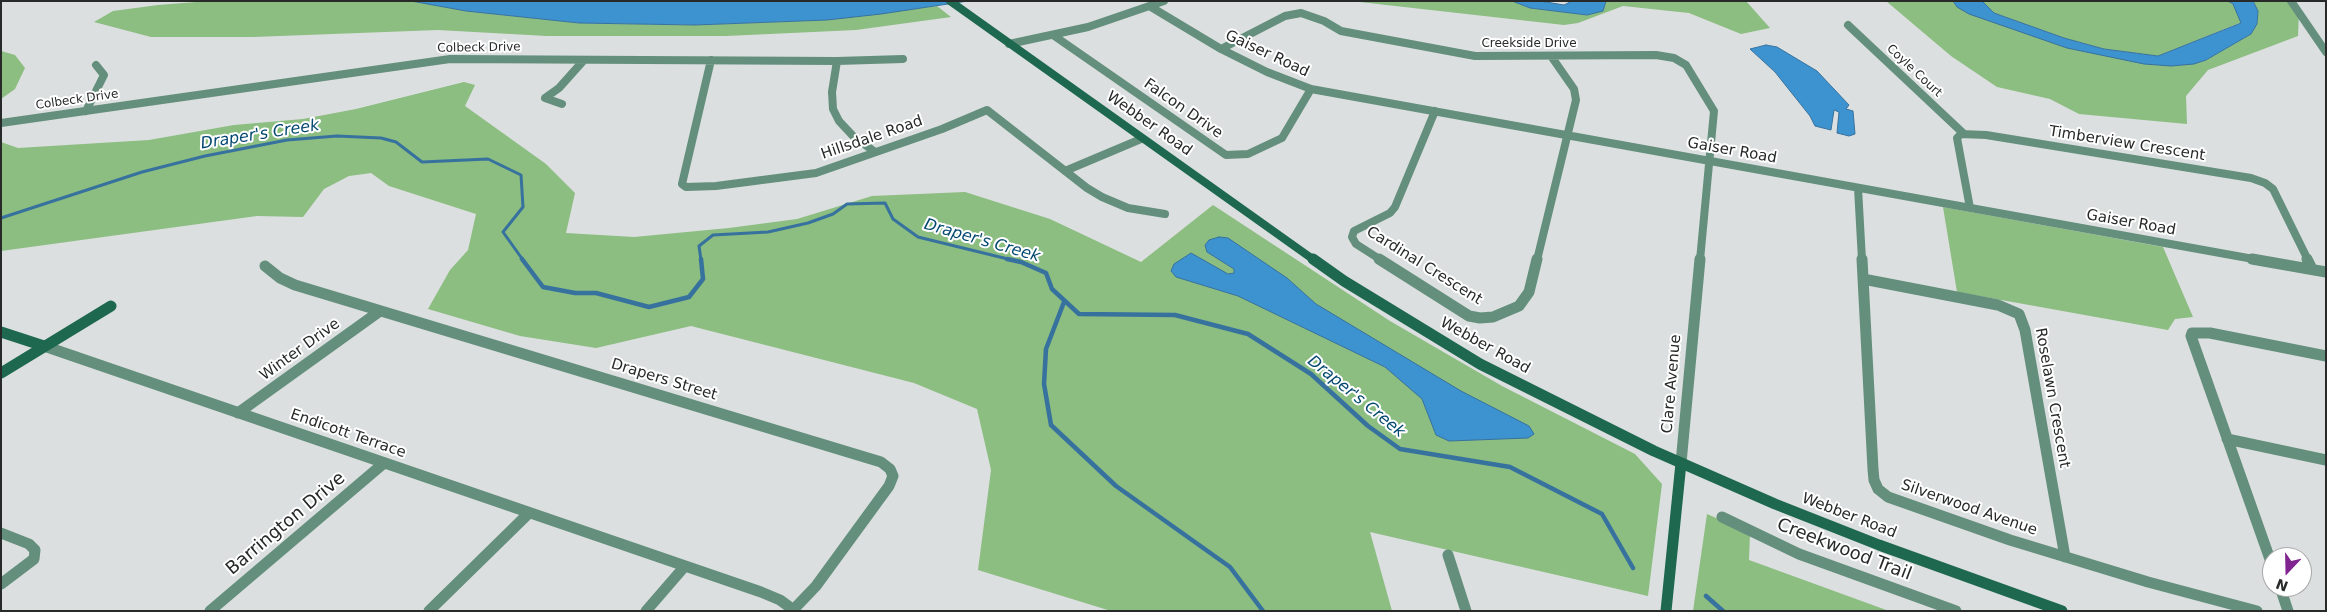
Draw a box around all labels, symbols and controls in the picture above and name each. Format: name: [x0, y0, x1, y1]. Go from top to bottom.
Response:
street label: Gaiser Road: [1222, 27, 1312, 81]
street label: Creekside Drive: [1481, 37, 1577, 51]
street label: Colbeck Drive: [437, 40, 521, 56]
street label: Coyle Court: [1883, 42, 1945, 100]
street label: Falcon Drive: [1140, 75, 1226, 143]
street label: Colbeck Drive: [35, 87, 119, 113]
street label: Webber Road: [1103, 88, 1195, 160]
street label: Hillsdale Road: [819, 112, 925, 164]
water label: Draper's Creek: [199, 116, 321, 154]
street label: Timberview Crescent: [2048, 123, 2206, 165]
street label: Gaiser Road: [1686, 134, 1778, 168]
street label: Gaiser Road: [2085, 206, 2177, 240]
water label: Draper's Creek: [922, 215, 1042, 267]
street label: Cardinal Crescent: [1363, 223, 1485, 309]
street label: Webber Road: [1437, 314, 1533, 378]
street label: Winter Drive: [257, 315, 343, 385]
street label: Roselawn Crescent: [2031, 326, 2073, 470]
street label: Clare Avenue: [1659, 334, 1685, 434]
water label: Draper's Creek: [1303, 352, 1409, 442]
street label: Drapers Street: [609, 355, 719, 405]
street label: Endicott Terrace: [288, 406, 408, 462]
street label: Barrington Drive: [222, 468, 350, 580]
street label: Silverwood Avenue: [1899, 476, 2039, 540]
street label: Webber Road: [1799, 490, 1899, 542]
street label: Creekwood Trail: [1773, 514, 1915, 586]
north arrow: [2262, 547, 2312, 597]
text: N: [2274, 576, 2290, 595]

